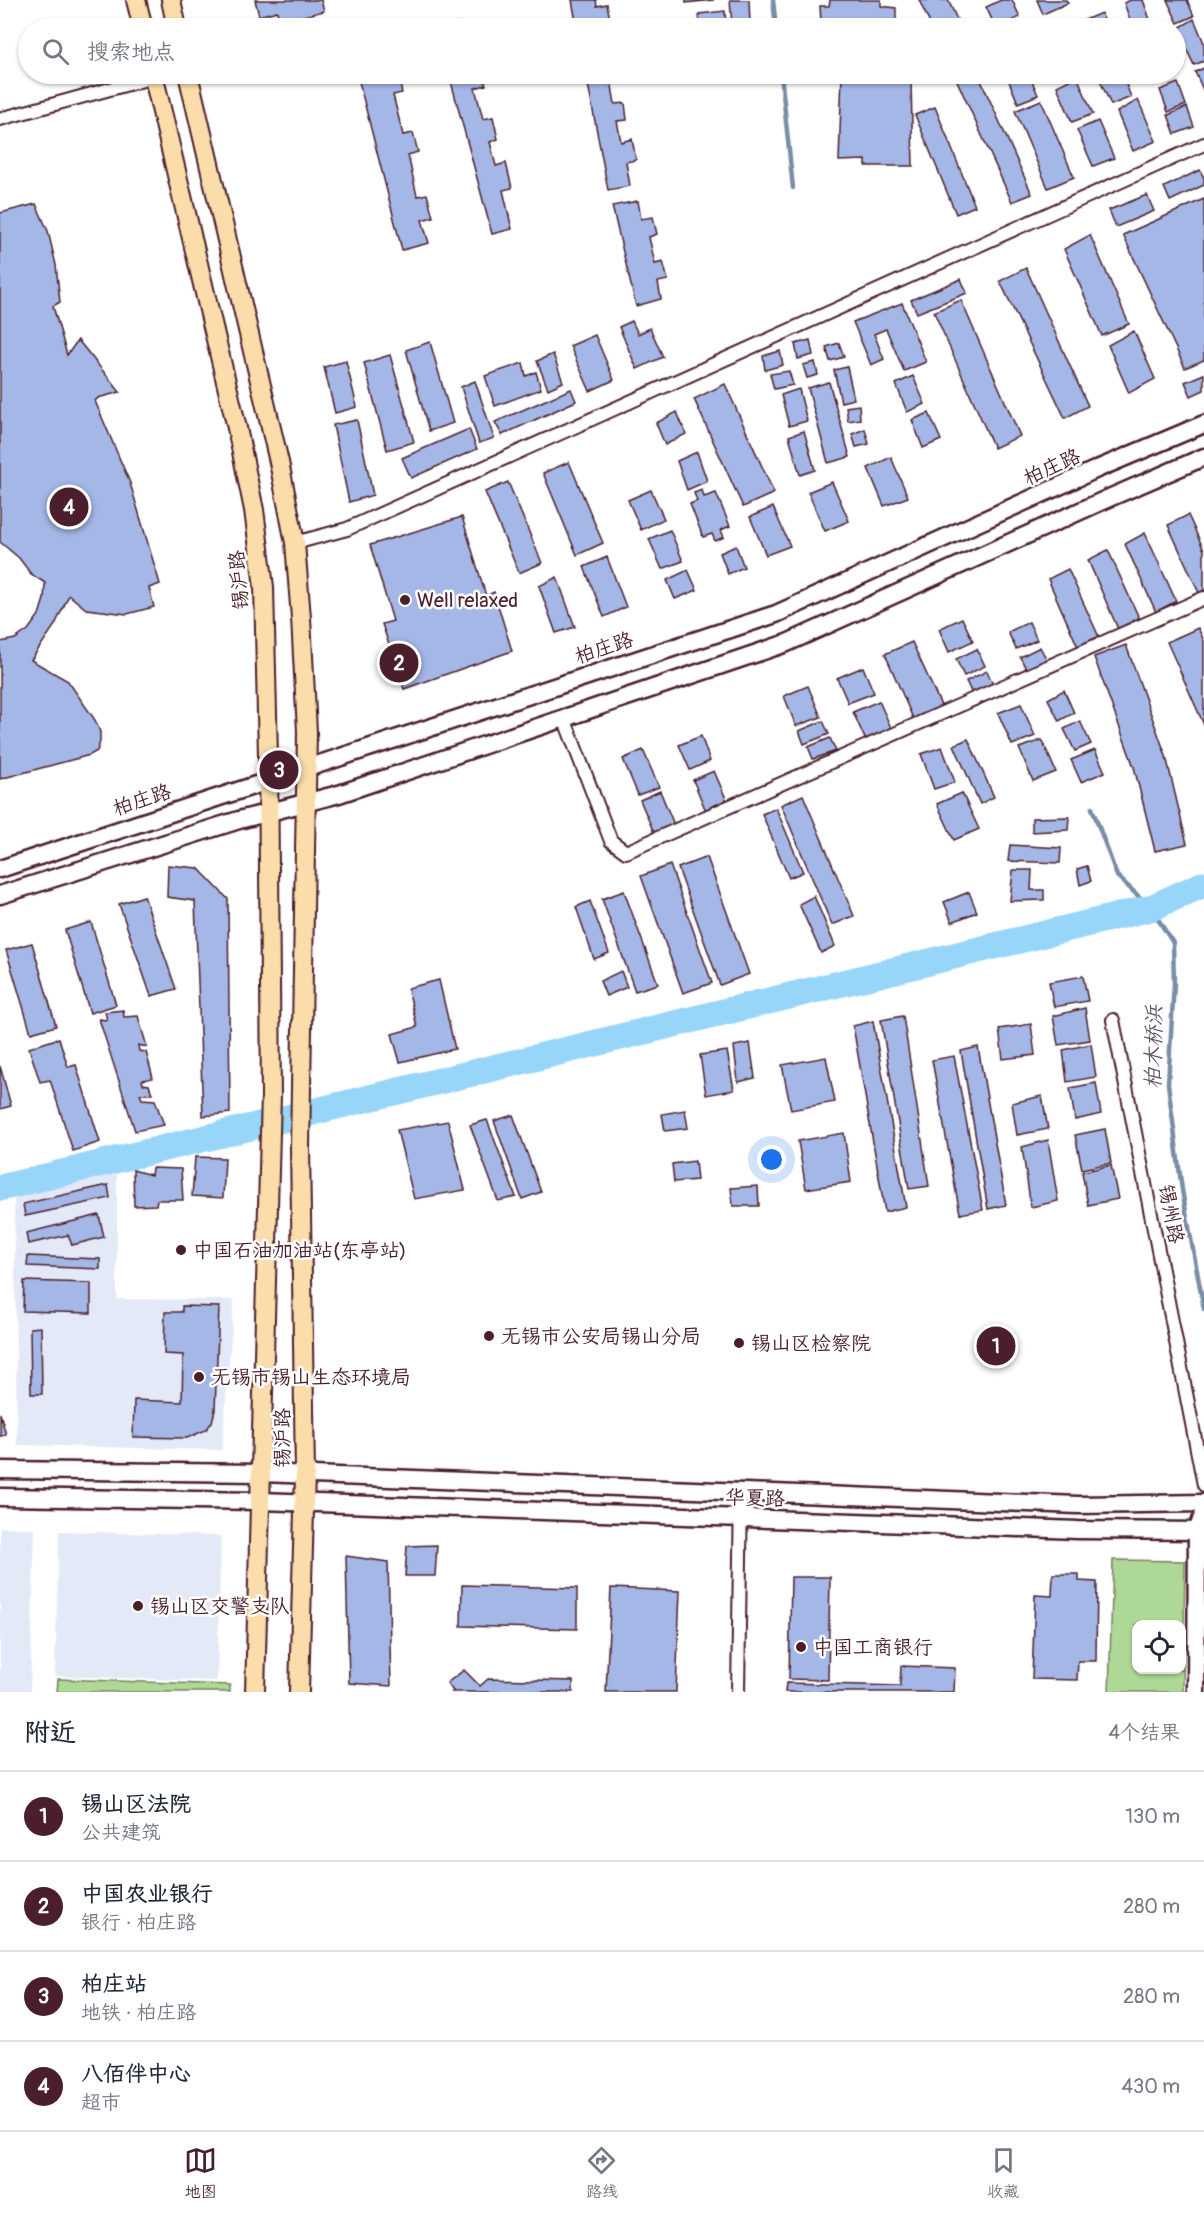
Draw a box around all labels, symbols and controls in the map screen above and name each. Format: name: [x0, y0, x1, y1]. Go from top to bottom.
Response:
search box: [18, 18, 1186, 84]
icon: search: [39, 35, 72, 68]
text: 搜索地点: [87, 38, 175, 66]
street label: 柏庄路: [1020, 443, 1085, 491]
pin: 4: [50, 484, 88, 530]
street label: 锡沪路: [224, 548, 254, 611]
place label: Well relaxed: [417, 588, 518, 613]
marker: Well relaxed: [398, 593, 412, 607]
street label: 柏庄路: [572, 627, 637, 669]
pin: 2: [380, 640, 418, 686]
pin: 3: [260, 748, 298, 792]
street label: 柏庄路: [110, 779, 175, 821]
water label: 柏木桥浜: [1140, 1004, 1168, 1089]
your location: [757, 1145, 786, 1174]
street label: 锡州路: [1153, 1182, 1189, 1247]
place label: 中国石油加油站(东亭站): [193, 1238, 406, 1263]
marker: 中国石油加油站(东亭站): [174, 1243, 188, 1257]
place label: 无锡市公安局锡山分局: [501, 1324, 701, 1349]
pin: 1: [976, 1324, 1016, 1368]
marker: 无锡市公安局锡山分局: [482, 1329, 496, 1343]
place label: 锡山区检察院: [751, 1331, 871, 1356]
marker: 锡山区检察院: [732, 1336, 746, 1350]
place label: 无锡市锡山生态环境局: [211, 1365, 411, 1390]
marker: 无锡市锡山生态环境局: [192, 1370, 206, 1384]
street label: 锡沪路: [270, 1407, 295, 1468]
street label: 华夏路: [725, 1484, 786, 1512]
place label: 锡山区交警支队: [150, 1594, 290, 1619]
marker: 锡山区交警支队: [131, 1599, 145, 1613]
map controls: [1132, 1620, 1186, 1674]
button: locate: [1132, 1620, 1186, 1674]
place label: 中国工商银行: [813, 1635, 933, 1660]
marker: 中国工商银行: [794, 1640, 808, 1654]
text: 附近: [24, 1717, 76, 1749]
text: 4个结果: [1108, 1720, 1180, 1745]
text: 锡山区法院: [81, 1790, 191, 1818]
text: 1: [40, 1804, 47, 1829]
text: 130 m: [1125, 1804, 1180, 1829]
text: 公共建筑: [81, 1820, 161, 1845]
text: 中国农业银行: [81, 1880, 213, 1908]
text: 2: [38, 1894, 49, 1919]
text: 280 m: [1123, 1894, 1180, 1919]
text: 银行 · 柏庄路: [81, 1910, 196, 1935]
text: 柏庄站: [81, 1970, 147, 1998]
text: 3: [38, 1984, 49, 2009]
text: 280 m: [1123, 1984, 1180, 2009]
text: 地铁 · 柏庄路: [81, 2000, 196, 2025]
text: 八佰伴中心: [81, 2060, 191, 2088]
text: 4: [38, 2074, 49, 2099]
text: 430 m: [1121, 2074, 1180, 2099]
text: 超市: [81, 2090, 121, 2115]
tab: 地图: [184, 2144, 217, 2202]
tab: 路线: [585, 2144, 618, 2202]
tab: 收藏: [987, 2144, 1020, 2202]

